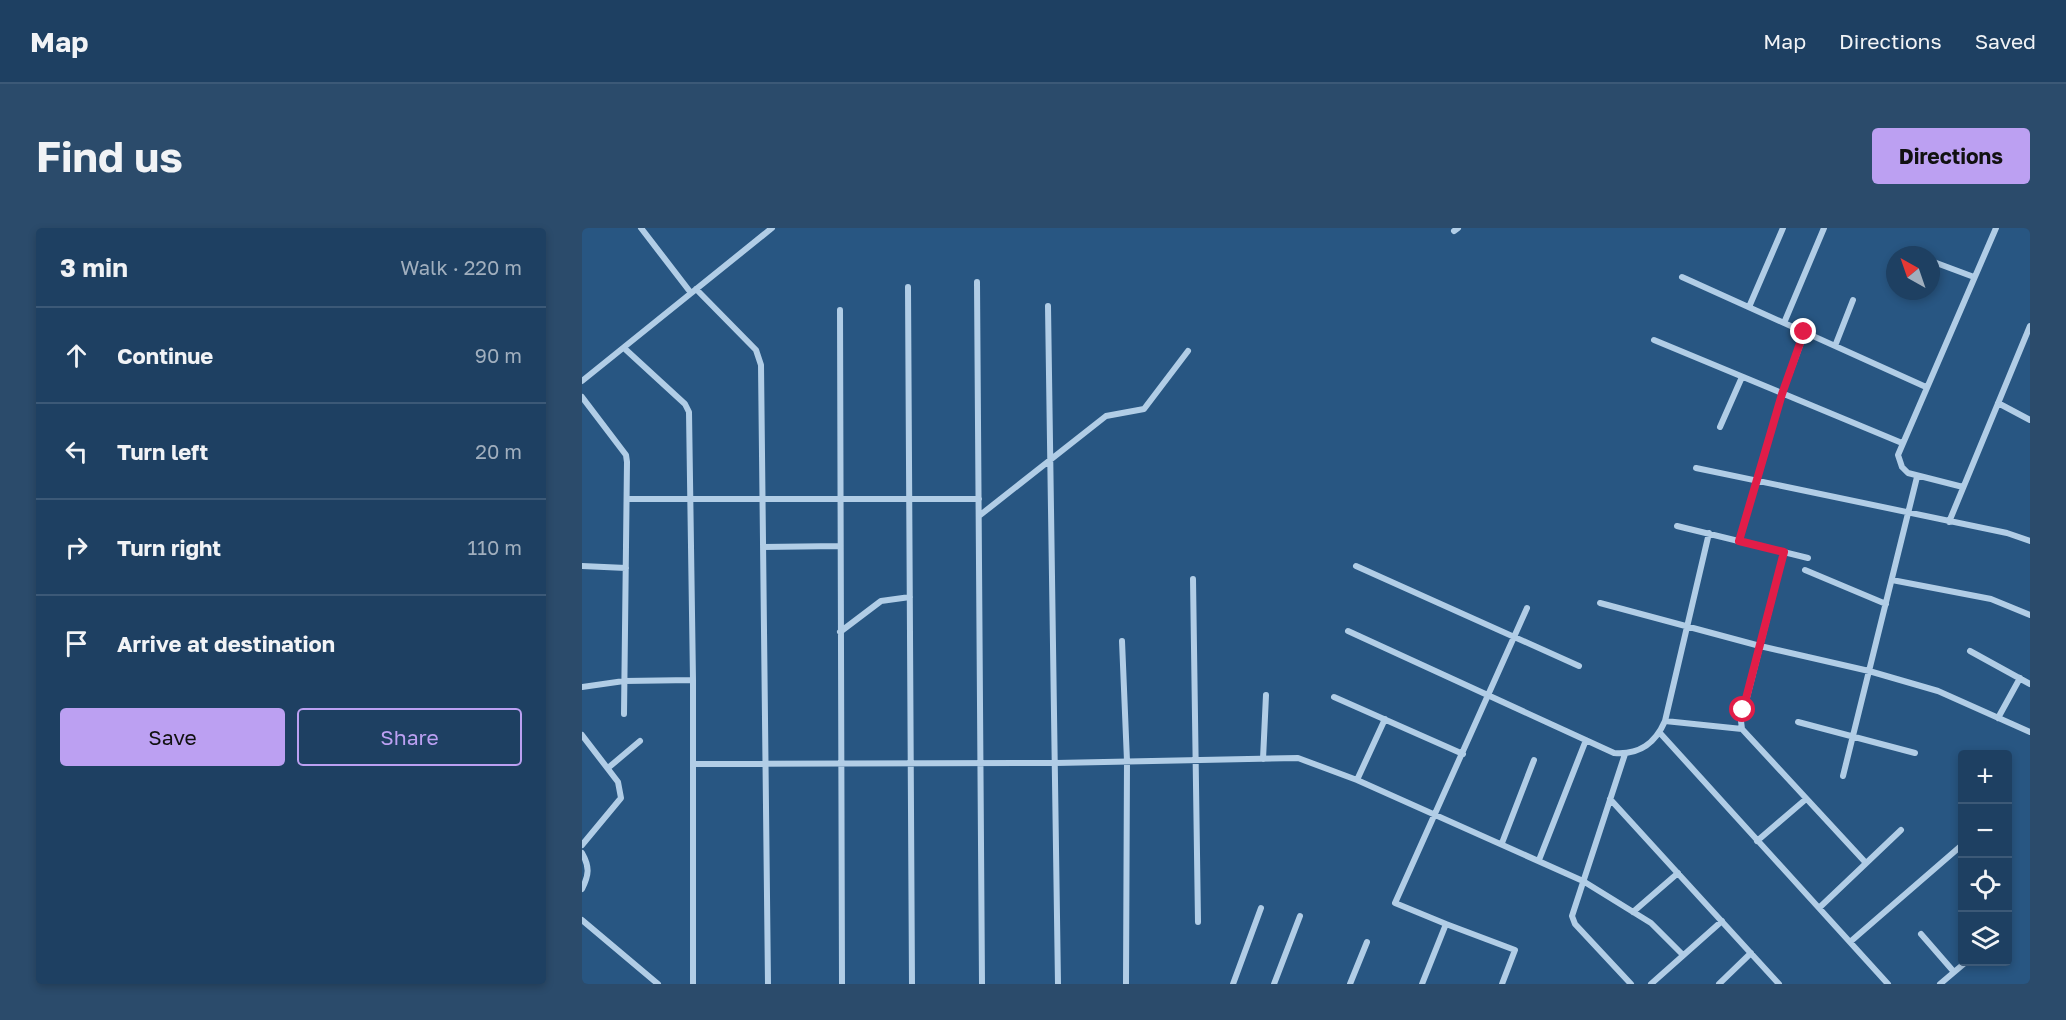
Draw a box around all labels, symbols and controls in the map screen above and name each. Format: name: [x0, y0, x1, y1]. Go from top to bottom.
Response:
text: Map: [30, 25, 88, 58]
text: Map: [1763, 28, 1806, 54]
text: Directions: [1839, 28, 1942, 54]
text: Saved: [1975, 28, 2036, 54]
button: Directions: [1872, 128, 2030, 184]
text: Find us: [36, 131, 183, 181]
north arrow: [1886, 246, 1940, 300]
text: 3 min: [60, 252, 128, 283]
text: Walk · 220 m: [400, 255, 522, 279]
route end: [1790, 318, 1816, 344]
icon: ahead: [60, 339, 93, 372]
text: Continue: [117, 342, 213, 369]
text: 90 m: [475, 343, 522, 367]
icon: left: [60, 435, 93, 468]
text: Turn left: [117, 438, 208, 465]
text: 20 m: [475, 439, 522, 463]
icon: right: [60, 531, 93, 564]
text: Turn right: [117, 534, 221, 561]
text: 110 m: [468, 535, 522, 559]
icon: arrive: [60, 627, 93, 660]
text: Arrive at destination: [117, 630, 335, 657]
route start: [1729, 696, 1755, 722]
button: Save: [60, 708, 285, 766]
button: Share: [297, 708, 522, 766]
map controls: [1958, 750, 2012, 966]
button: +: [1958, 750, 2012, 804]
button: −: [1958, 804, 2012, 858]
button: locate: [1958, 858, 2012, 912]
button: layers: [1958, 912, 2012, 966]

